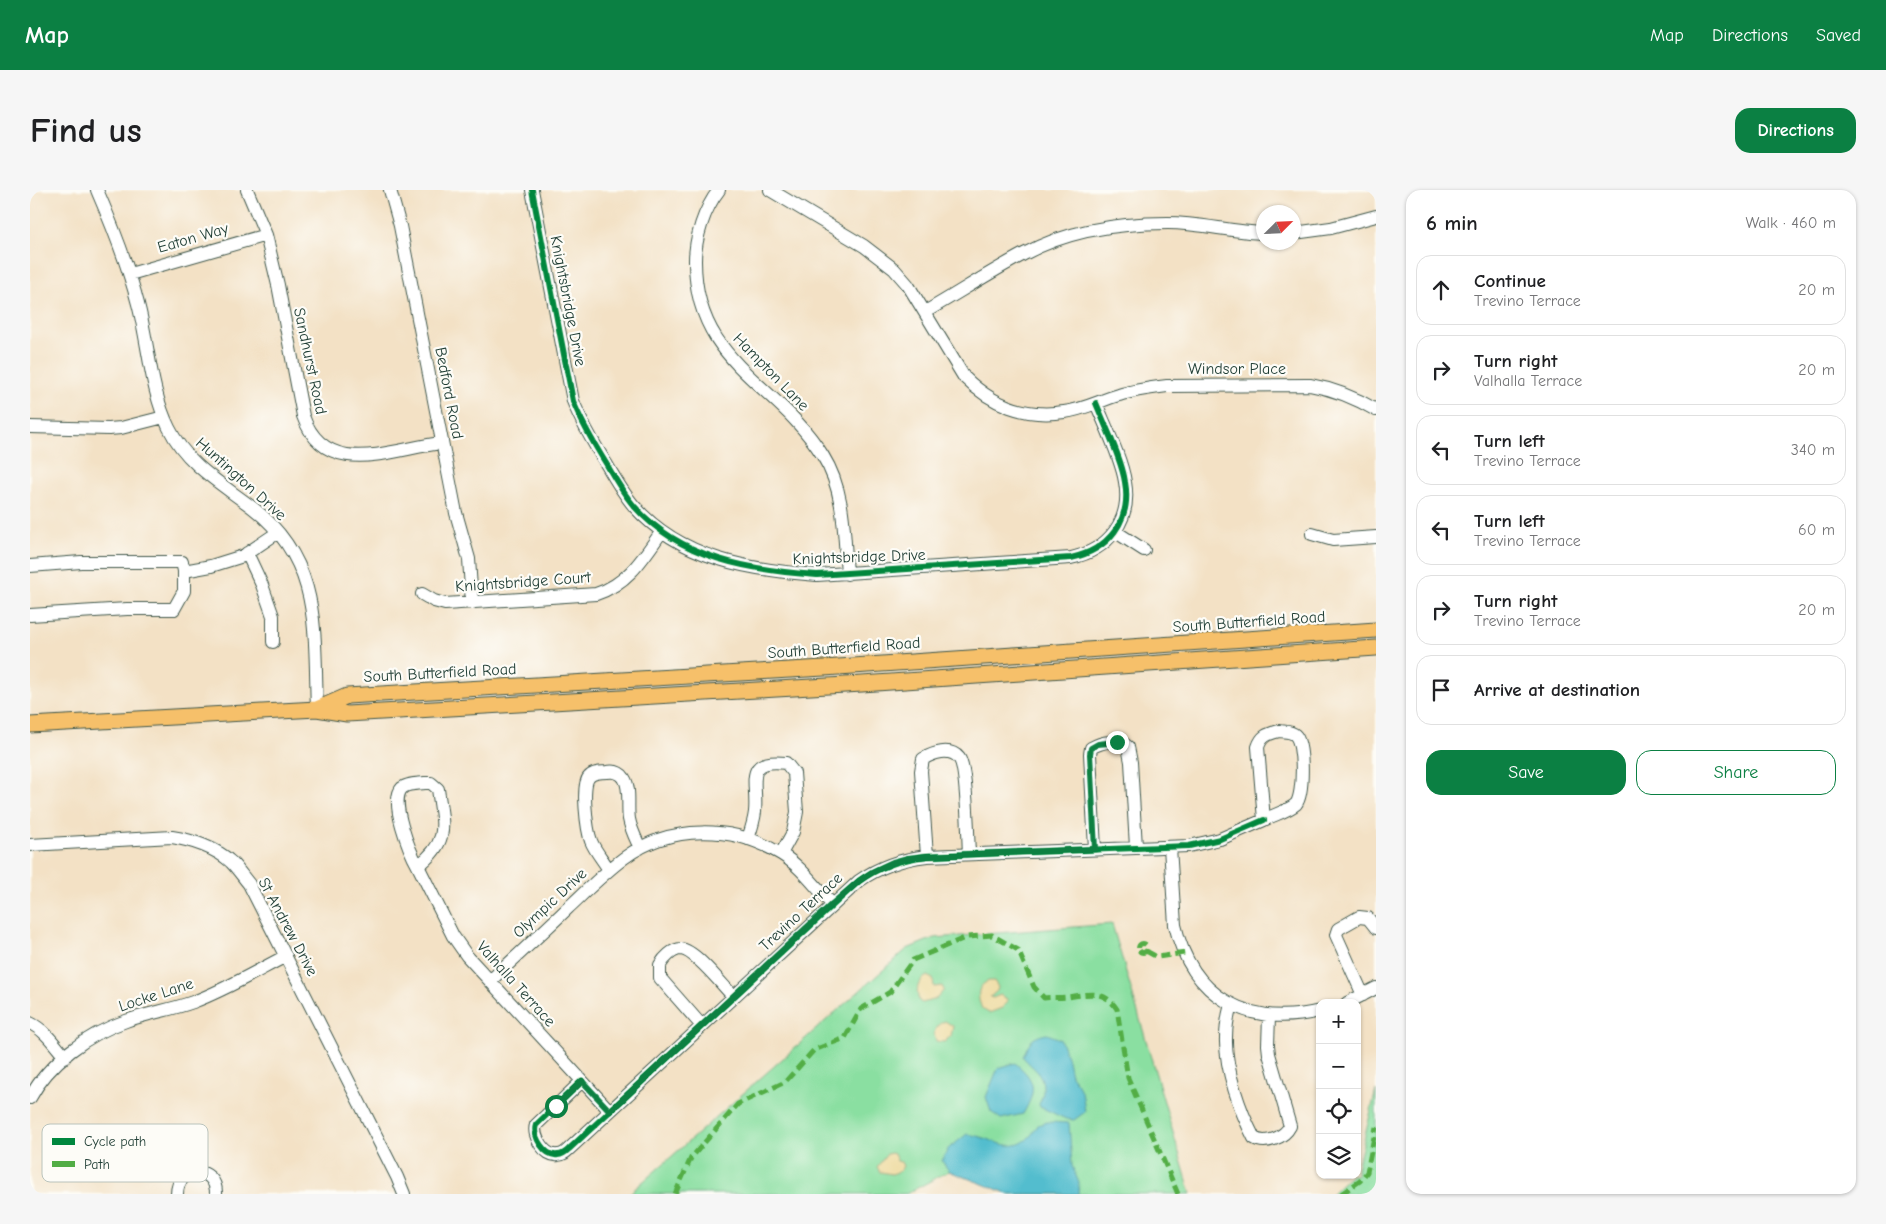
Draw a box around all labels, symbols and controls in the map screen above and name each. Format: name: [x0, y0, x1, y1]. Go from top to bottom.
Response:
text: Map: [25, 21, 69, 49]
text: Map: [1650, 25, 1684, 46]
text: Directions: [1712, 25, 1788, 46]
text: Saved: [1816, 25, 1861, 46]
button: Directions: [1735, 108, 1856, 153]
text: Find us: [30, 110, 142, 151]
north arrow: [1256, 205, 1301, 250]
text: 6 min: [1426, 211, 1478, 235]
text: Walk · 460 m: [1745, 214, 1836, 232]
street label: Eaton Way: [155, 219, 231, 257]
street label: Knightsbridge Drive: [546, 234, 590, 368]
text: Continue: [1474, 270, 1546, 292]
icon: ahead: [1427, 276, 1455, 304]
text: 20 m: [1798, 281, 1835, 299]
text: Trevino Terrace: [1474, 292, 1581, 310]
street label: Sandhurst Road: [290, 306, 330, 416]
street label: Hampton Lane: [729, 329, 813, 415]
street label: Bedford Road: [431, 345, 467, 441]
text: Turn right: [1474, 350, 1558, 372]
icon: right: [1427, 356, 1455, 384]
street label: Windsor Place: [1188, 360, 1286, 378]
text: 20 m: [1798, 361, 1835, 379]
text: Valhalla Terrace: [1474, 372, 1582, 390]
text: Turn left: [1474, 430, 1545, 452]
street label: Huntington Drive: [192, 434, 290, 524]
icon: left: [1427, 436, 1455, 464]
text: 340 m: [1791, 441, 1835, 459]
text: Trevino Terrace: [1474, 452, 1581, 470]
text: Turn left: [1474, 510, 1545, 532]
icon: left: [1427, 516, 1455, 544]
text: 60 m: [1798, 521, 1835, 539]
text: Trevino Terrace: [1474, 532, 1581, 550]
street label: Knightsbridge Drive: [792, 546, 926, 568]
street label: Knightsbridge Court: [455, 568, 592, 596]
text: Turn right: [1474, 590, 1558, 612]
icon: right: [1427, 596, 1455, 624]
text: 20 m: [1798, 601, 1835, 619]
street label: South Butterfield Road: [1172, 608, 1326, 636]
text: Trevino Terrace: [1474, 612, 1581, 630]
street label: South Butterfield Road: [767, 634, 921, 662]
street label: South Butterfield Road: [363, 660, 517, 686]
icon: arrive: [1427, 676, 1455, 704]
text: Arrive at destination: [1474, 679, 1640, 701]
route end: [1106, 731, 1129, 754]
button: Save: [1426, 750, 1626, 795]
button: Share: [1636, 750, 1836, 795]
street label: Olympic Drive: [510, 864, 590, 942]
street label: Trevino Terrace: [756, 869, 846, 955]
street label: St Andrew Drive: [255, 875, 321, 979]
street label: Valhalla Terrace: [473, 938, 559, 1030]
street label: Locke Lane: [116, 974, 196, 1016]
map controls: [1316, 999, 1361, 1179]
button: +: [1316, 999, 1361, 1044]
button: −: [1316, 1044, 1361, 1089]
button: locate: [1316, 1089, 1361, 1134]
route start: [545, 1095, 568, 1118]
legend: [42, 1124, 208, 1182]
text: Cycle path: [84, 1133, 146, 1150]
button: layers: [1316, 1134, 1361, 1179]
text: Path: [84, 1156, 110, 1173]

